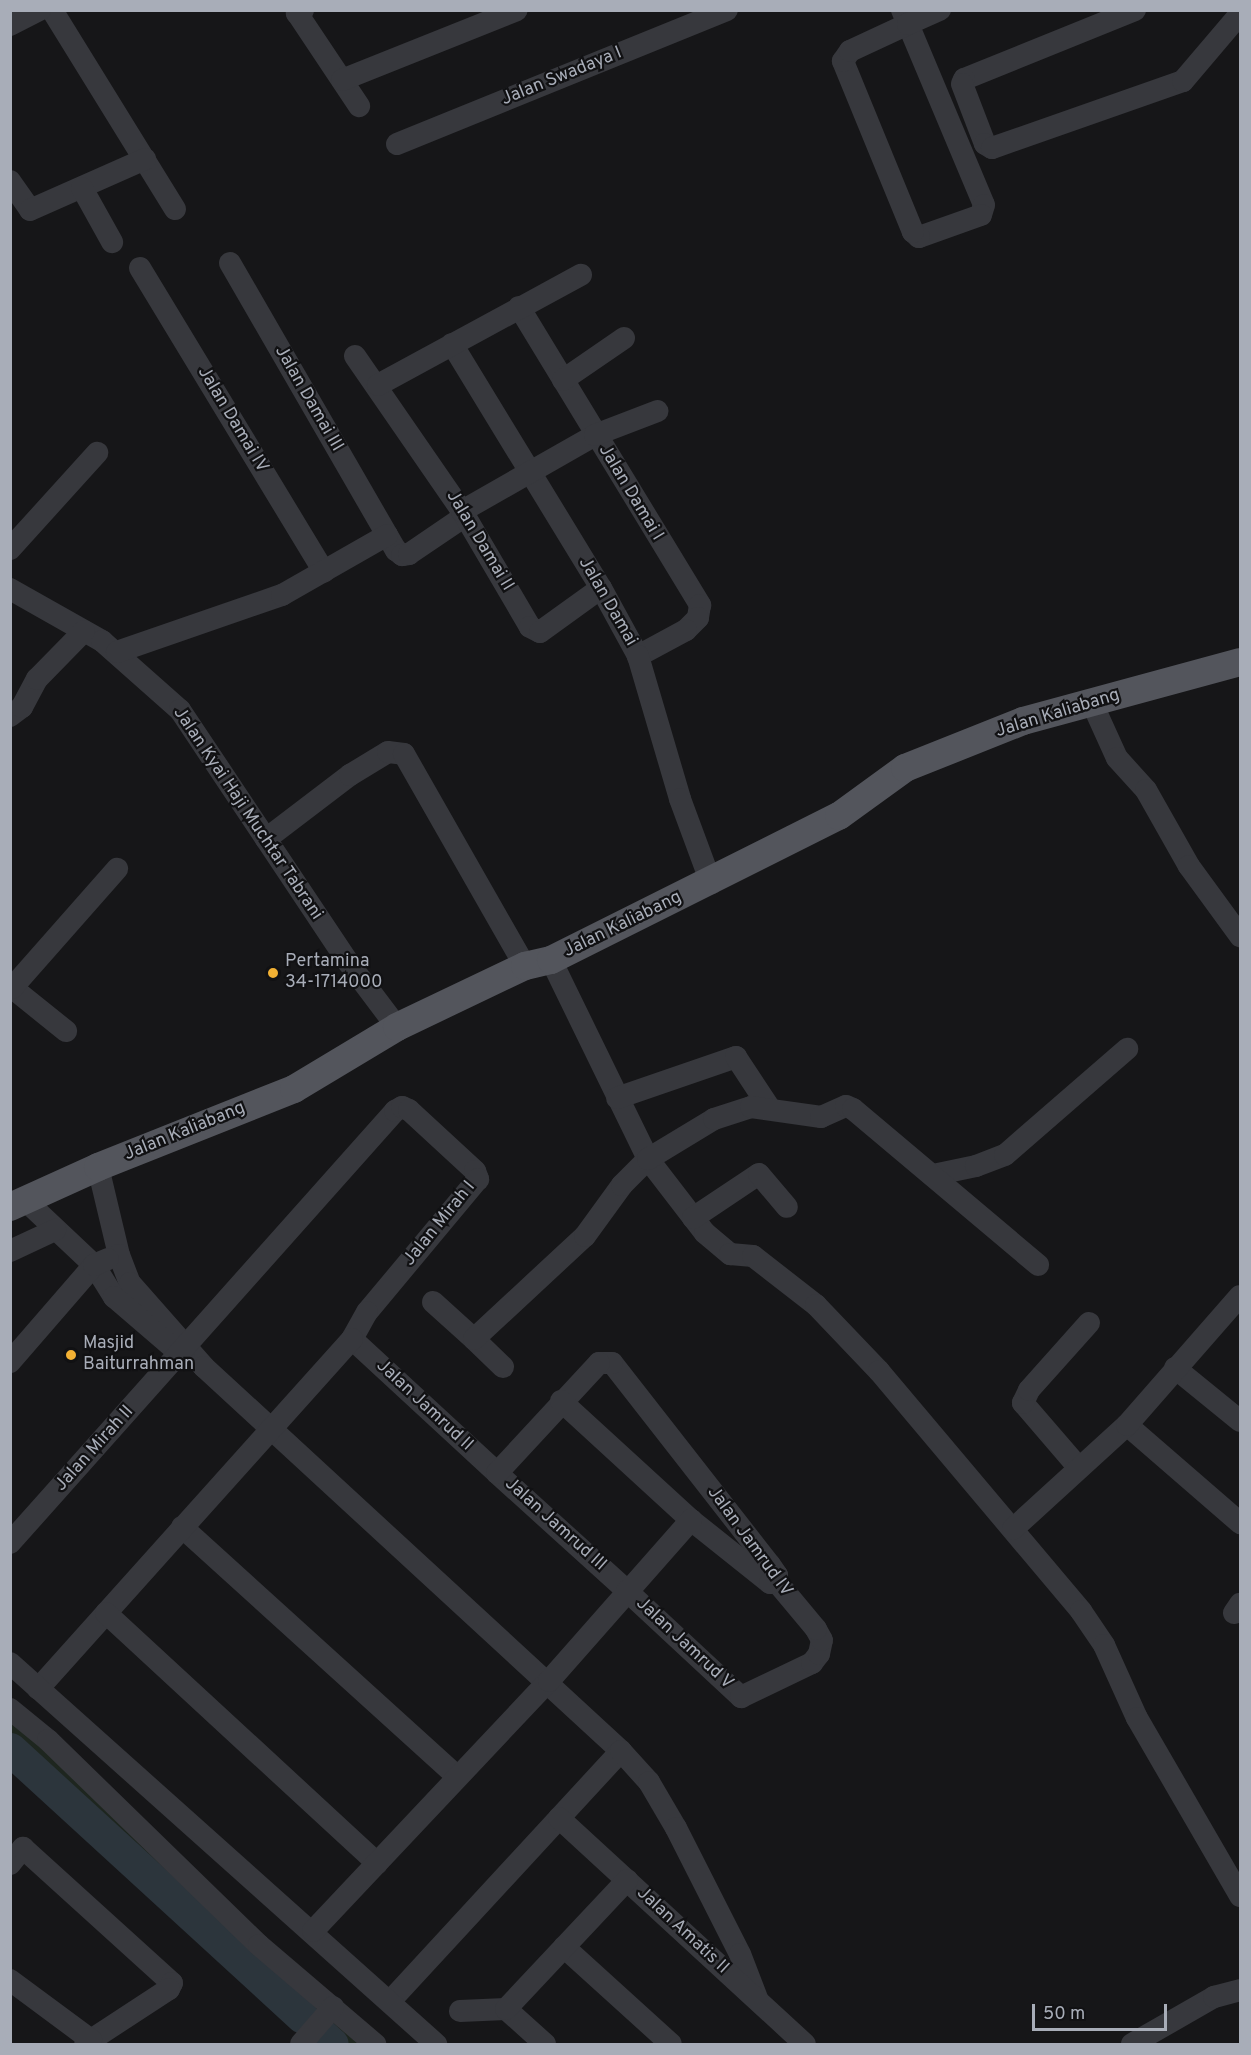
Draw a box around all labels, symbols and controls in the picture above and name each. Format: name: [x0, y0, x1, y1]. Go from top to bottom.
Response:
street label: Jalan Swadaya I: [499, 43, 625, 111]
street label: Jalan Damai III: [269, 342, 347, 456]
street label: Jalan Damai IV: [192, 363, 272, 477]
street label: Jalan Damai I: [593, 441, 667, 545]
street label: Jalan Damai II: [441, 487, 517, 595]
street label: Jalan Damai: [573, 554, 641, 650]
street label: Jalan Kaliabang: [993, 685, 1123, 743]
street label: Jalan Kyai Haji Muchtar Tabrani: [167, 703, 327, 925]
street label: Jalan Kaliabang: [561, 887, 685, 963]
place label: Pertamina 34-1714000: [285, 952, 382, 994]
marker: Pertamina 34-1714000: [266, 966, 280, 980]
street label: Jalan Kaliabang: [121, 1098, 249, 1166]
street label: Jalan Mirah I: [399, 1177, 481, 1271]
place label: Masjid Baiturrahman: [83, 1334, 194, 1376]
marker: Masjid Baiturrahman: [64, 1348, 78, 1362]
street label: Jalan Jamrud II: [371, 1356, 477, 1456]
street label: Jalan Mirah II: [51, 1402, 139, 1496]
street label: Jalan Jamrud III: [500, 1474, 610, 1576]
street label: Jalan Jamrud IV: [702, 1483, 796, 1601]
street label: Jalan Jamrud V: [631, 1593, 737, 1695]
street label: Jalan Amatis II: [631, 1883, 733, 1979]
scale bar: [1035, 1992, 1170, 2030]
text: 50 m: [1043, 2003, 1085, 2026]

